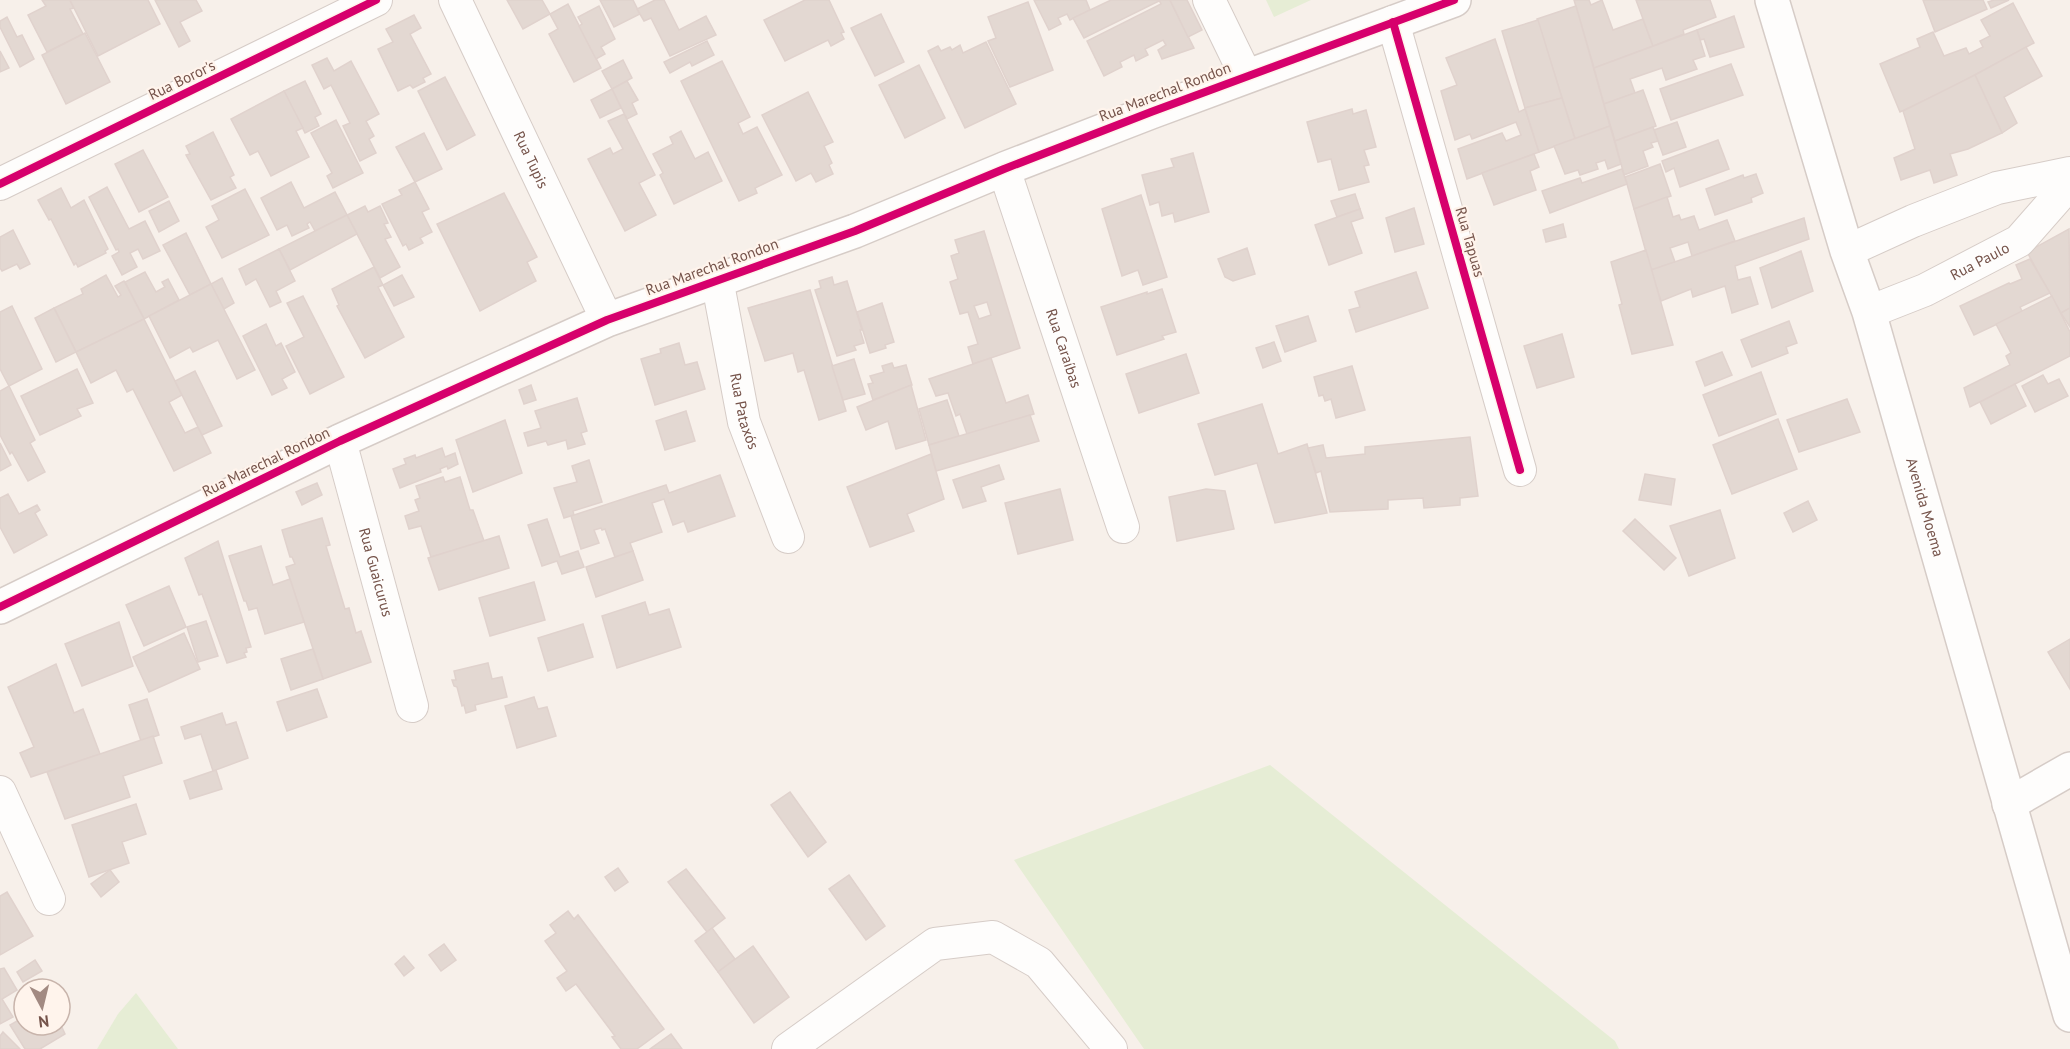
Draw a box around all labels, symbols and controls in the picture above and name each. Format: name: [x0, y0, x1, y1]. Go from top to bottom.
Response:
street label: Rua Boror's: [145, 55, 218, 104]
street label: Rua Marechal Rondon: [1096, 58, 1233, 125]
street label: Rua Tupis: [510, 128, 553, 191]
street label: Rua Tapuas: [1451, 205, 1490, 279]
street label: Rua Marechal Rondon: [643, 234, 781, 299]
street label: Rua Paulo: [1947, 238, 2012, 284]
street label: Rua Caraíbas: [1042, 306, 1086, 390]
street label: Rua Pataxós: [726, 371, 764, 452]
street label: Rua Marechal Rondon: [199, 422, 333, 501]
street label: Avenida Moema: [1902, 456, 1948, 559]
street label: Rua Guaicurus: [355, 525, 397, 619]
north arrow: [12, 977, 72, 1037]
text: N: [37, 1011, 50, 1032]

